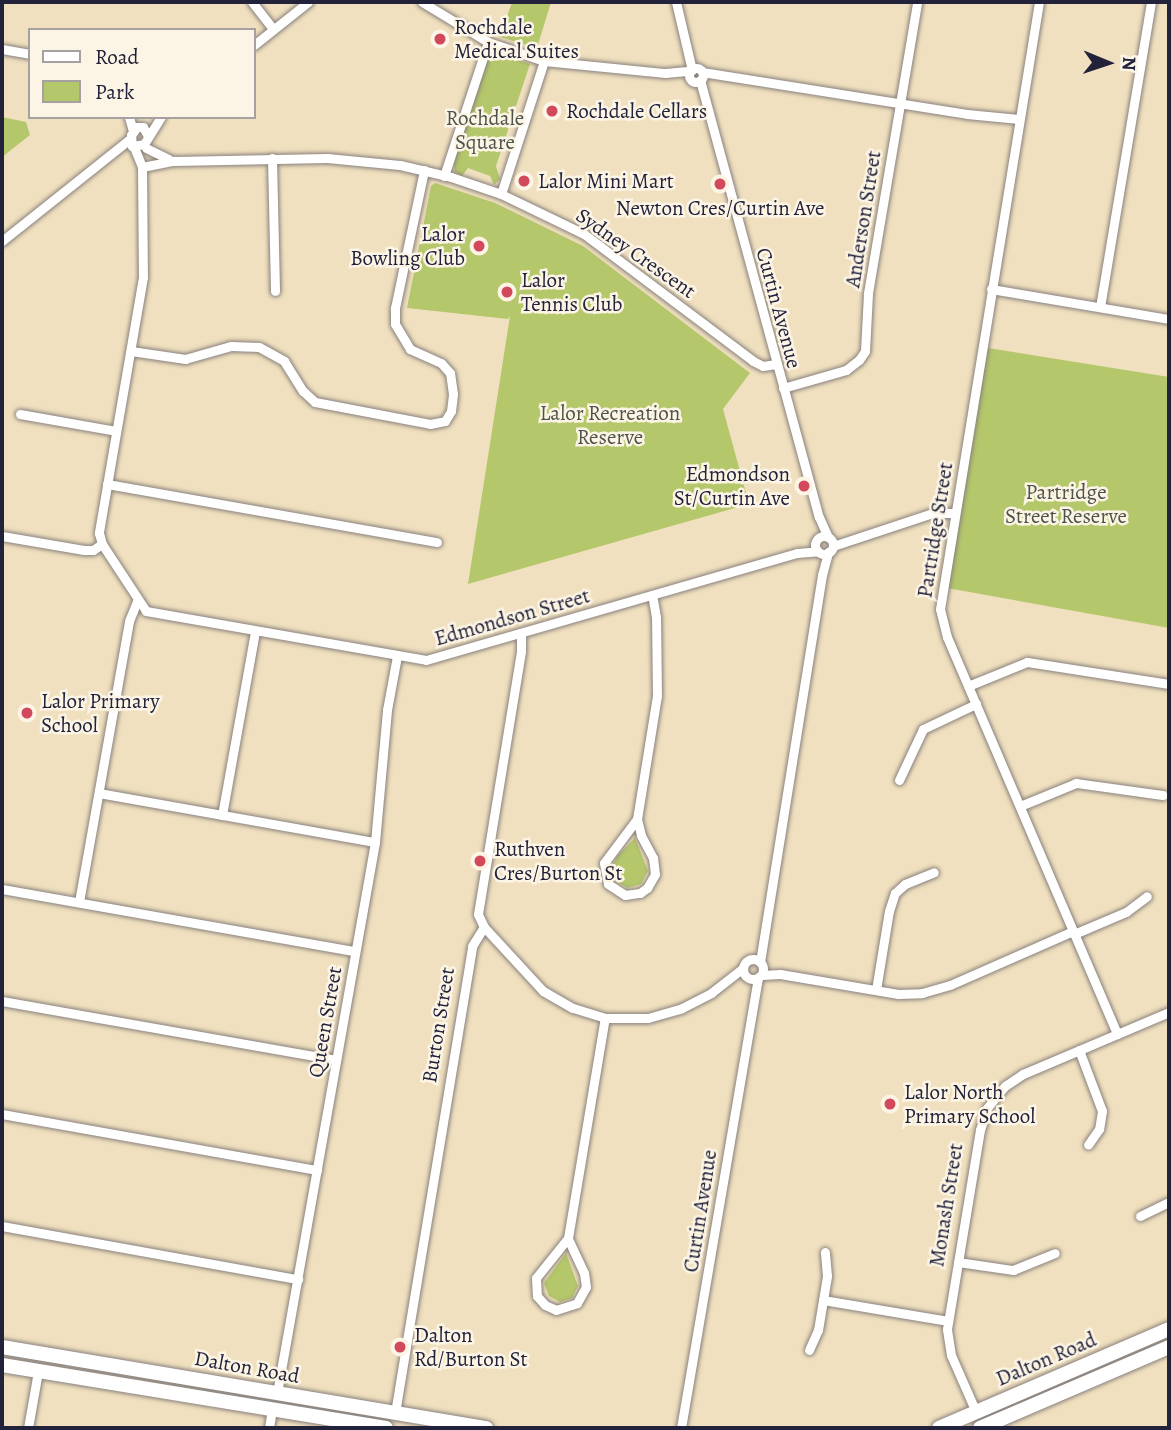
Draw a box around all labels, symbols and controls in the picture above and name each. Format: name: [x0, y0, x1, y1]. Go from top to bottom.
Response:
place label: Rochdale Medical Suites: [454, 14, 579, 64]
legend: [28, 28, 256, 119]
north arrow: [1073, 28, 1143, 98]
marker: Rochdale Medical Suites: [432, 31, 448, 47]
text: Road: [95, 43, 139, 71]
text: N: [1116, 56, 1142, 71]
text: Park: [95, 78, 134, 106]
place label: Rochdale Cellars: [566, 98, 707, 124]
marker: Rochdale Cellars: [544, 103, 560, 119]
park label: Rochdale Square: [446, 105, 524, 155]
street label: Anderson Street: [840, 149, 886, 289]
place label: Lalor Mini Mart: [538, 168, 674, 194]
marker: Lalor Mini Mart: [516, 173, 532, 189]
marker: Newton Cres/Curtin Ave: [712, 176, 728, 192]
place label: Newton Cres/Curtin Ave: [616, 195, 824, 221]
street label: Sydney Crescent: [571, 202, 701, 304]
place label: Lalor Bowling Club: [350, 221, 465, 271]
marker: Lalor Bowling Club: [471, 238, 487, 254]
street label: Curtin Avenue: [751, 245, 807, 371]
place label: Lalor Tennis Club: [521, 267, 622, 317]
marker: Lalor Tennis Club: [499, 284, 515, 300]
park label: Lalor Recreation Reserve: [540, 400, 680, 450]
street label: Partridge Street: [912, 460, 958, 600]
place label: Edmondson St/Curtin Ave: [674, 461, 790, 511]
marker: Edmondson St/Curtin Ave: [796, 478, 812, 494]
park label: Partridge Street Reserve: [1005, 479, 1127, 529]
street label: Edmondson Street: [432, 583, 592, 651]
place label: Lalor Primary School: [41, 688, 160, 738]
marker: Lalor Primary School: [19, 705, 35, 721]
place label: Ruthven Cres/Burton St: [494, 836, 622, 886]
marker: Ruthven Cres/Burton St: [472, 853, 488, 869]
street label: Queen Street: [303, 965, 347, 1079]
street label: Burton Street: [416, 965, 460, 1085]
place label: Lalor North Primary School: [904, 1079, 1035, 1129]
marker: Lalor North Primary School: [882, 1096, 898, 1112]
street label: Monash Street: [924, 1142, 968, 1268]
street label: Curtin Avenue: [678, 1148, 722, 1274]
place label: Dalton Rd/Burton St: [414, 1322, 527, 1372]
street label: Dalton Road: [992, 1327, 1100, 1391]
marker: Dalton Rd/Burton St: [392, 1339, 408, 1355]
street label: Dalton Road: [192, 1345, 302, 1389]

